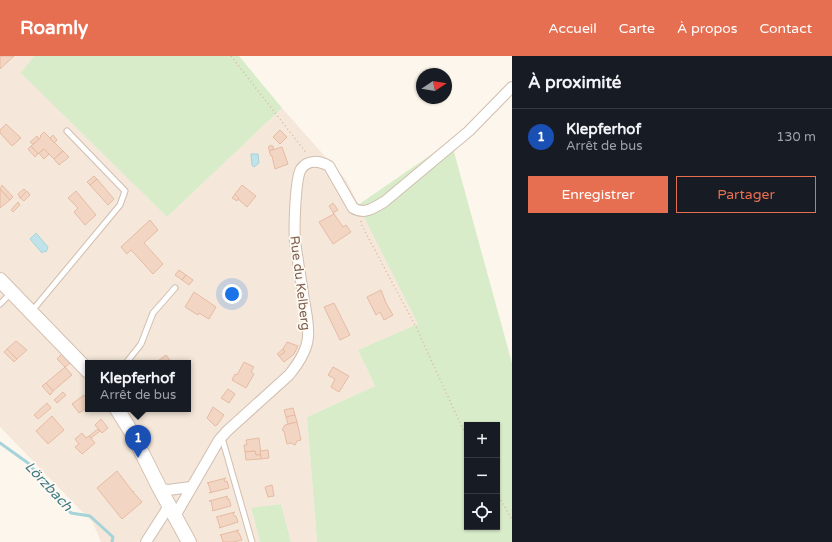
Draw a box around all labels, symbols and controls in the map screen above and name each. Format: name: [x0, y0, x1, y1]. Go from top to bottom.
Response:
text: Roamly: [20, 17, 88, 39]
text: Accueil: [548, 20, 597, 37]
text: Carte: [619, 20, 655, 37]
text: À propos: [677, 20, 738, 37]
text: Contact: [760, 20, 812, 37]
north arrow: [416, 68, 452, 104]
text: À proximité: [528, 72, 621, 93]
text: Klepferhof: [566, 120, 641, 138]
text: 1: [537, 129, 545, 145]
text: 130 m: [776, 129, 816, 145]
text: Arrêt de bus: [566, 138, 642, 154]
button: Enregistrer: [528, 176, 668, 213]
button: Partager: [676, 176, 816, 213]
street label: Rue du Kelberg: [286, 235, 314, 331]
your location: [222, 284, 242, 304]
popup: [85, 360, 191, 412]
text: Klepferhof: [100, 369, 175, 387]
text: Arrêt de bus: [100, 387, 176, 403]
map controls: [464, 422, 500, 530]
button: +: [464, 422, 500, 458]
pin: 1: [125, 425, 151, 458]
water label: Lörzbach: [21, 458, 76, 515]
button: −: [464, 458, 500, 494]
button: locate: [464, 494, 500, 530]

